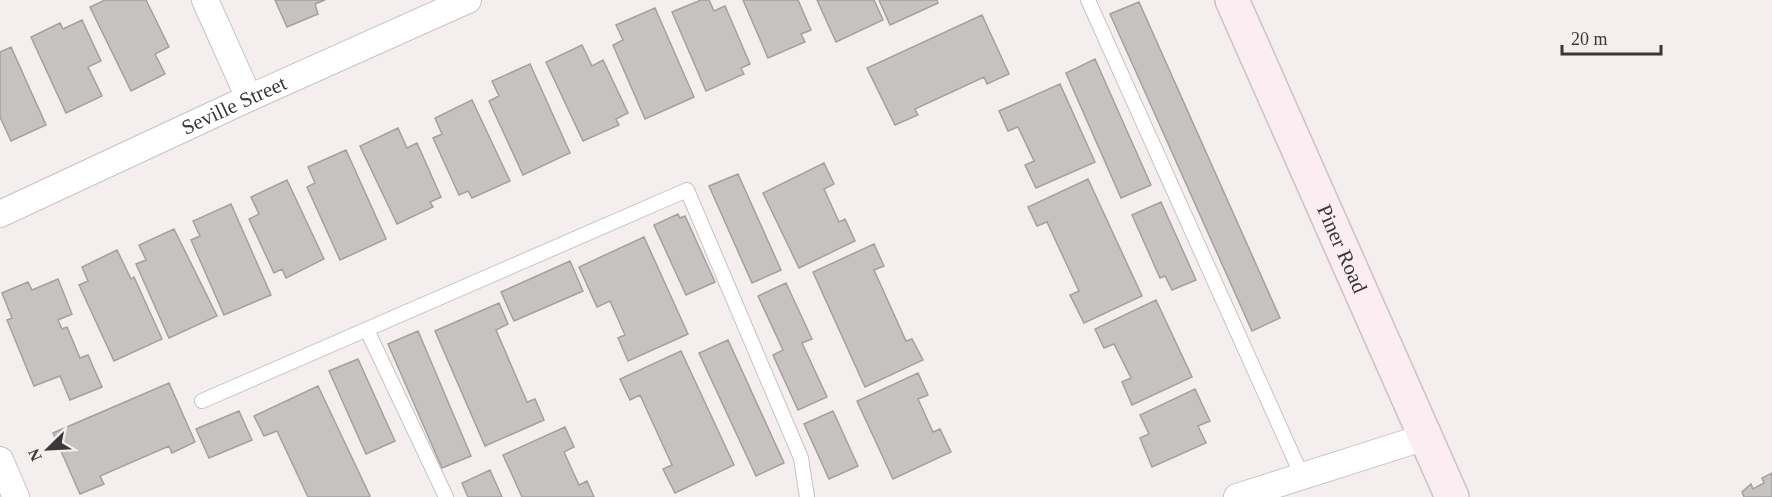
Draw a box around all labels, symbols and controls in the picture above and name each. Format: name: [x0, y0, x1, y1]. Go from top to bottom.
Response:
scale bar: [1562, 18, 1661, 56]
text: 20 m: [1571, 29, 1608, 49]
street label: Seville Street: [178, 71, 290, 140]
street label: Piner Road: [1312, 201, 1372, 297]
north arrow: [18, 419, 78, 479]
text: N: [24, 446, 45, 464]

